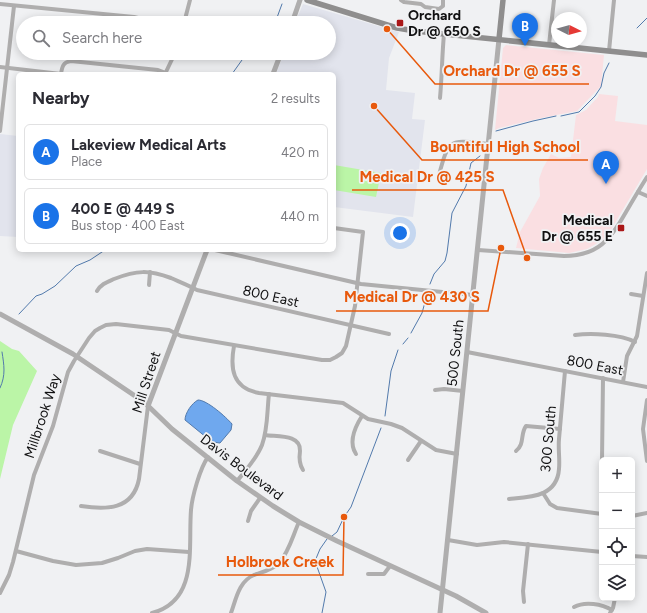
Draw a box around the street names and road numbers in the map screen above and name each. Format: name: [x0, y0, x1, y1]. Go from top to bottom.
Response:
street label: 800 East: [241, 282, 301, 311]
street label: 500 South: [444, 319, 467, 387]
street label: Mill Street: [129, 349, 164, 415]
street label: 800 East: [565, 352, 625, 379]
street label: Millbrook Way: [21, 371, 64, 461]
street label: 300 South: [537, 405, 560, 473]
street label: Davis Boulevard: [197, 431, 287, 504]

